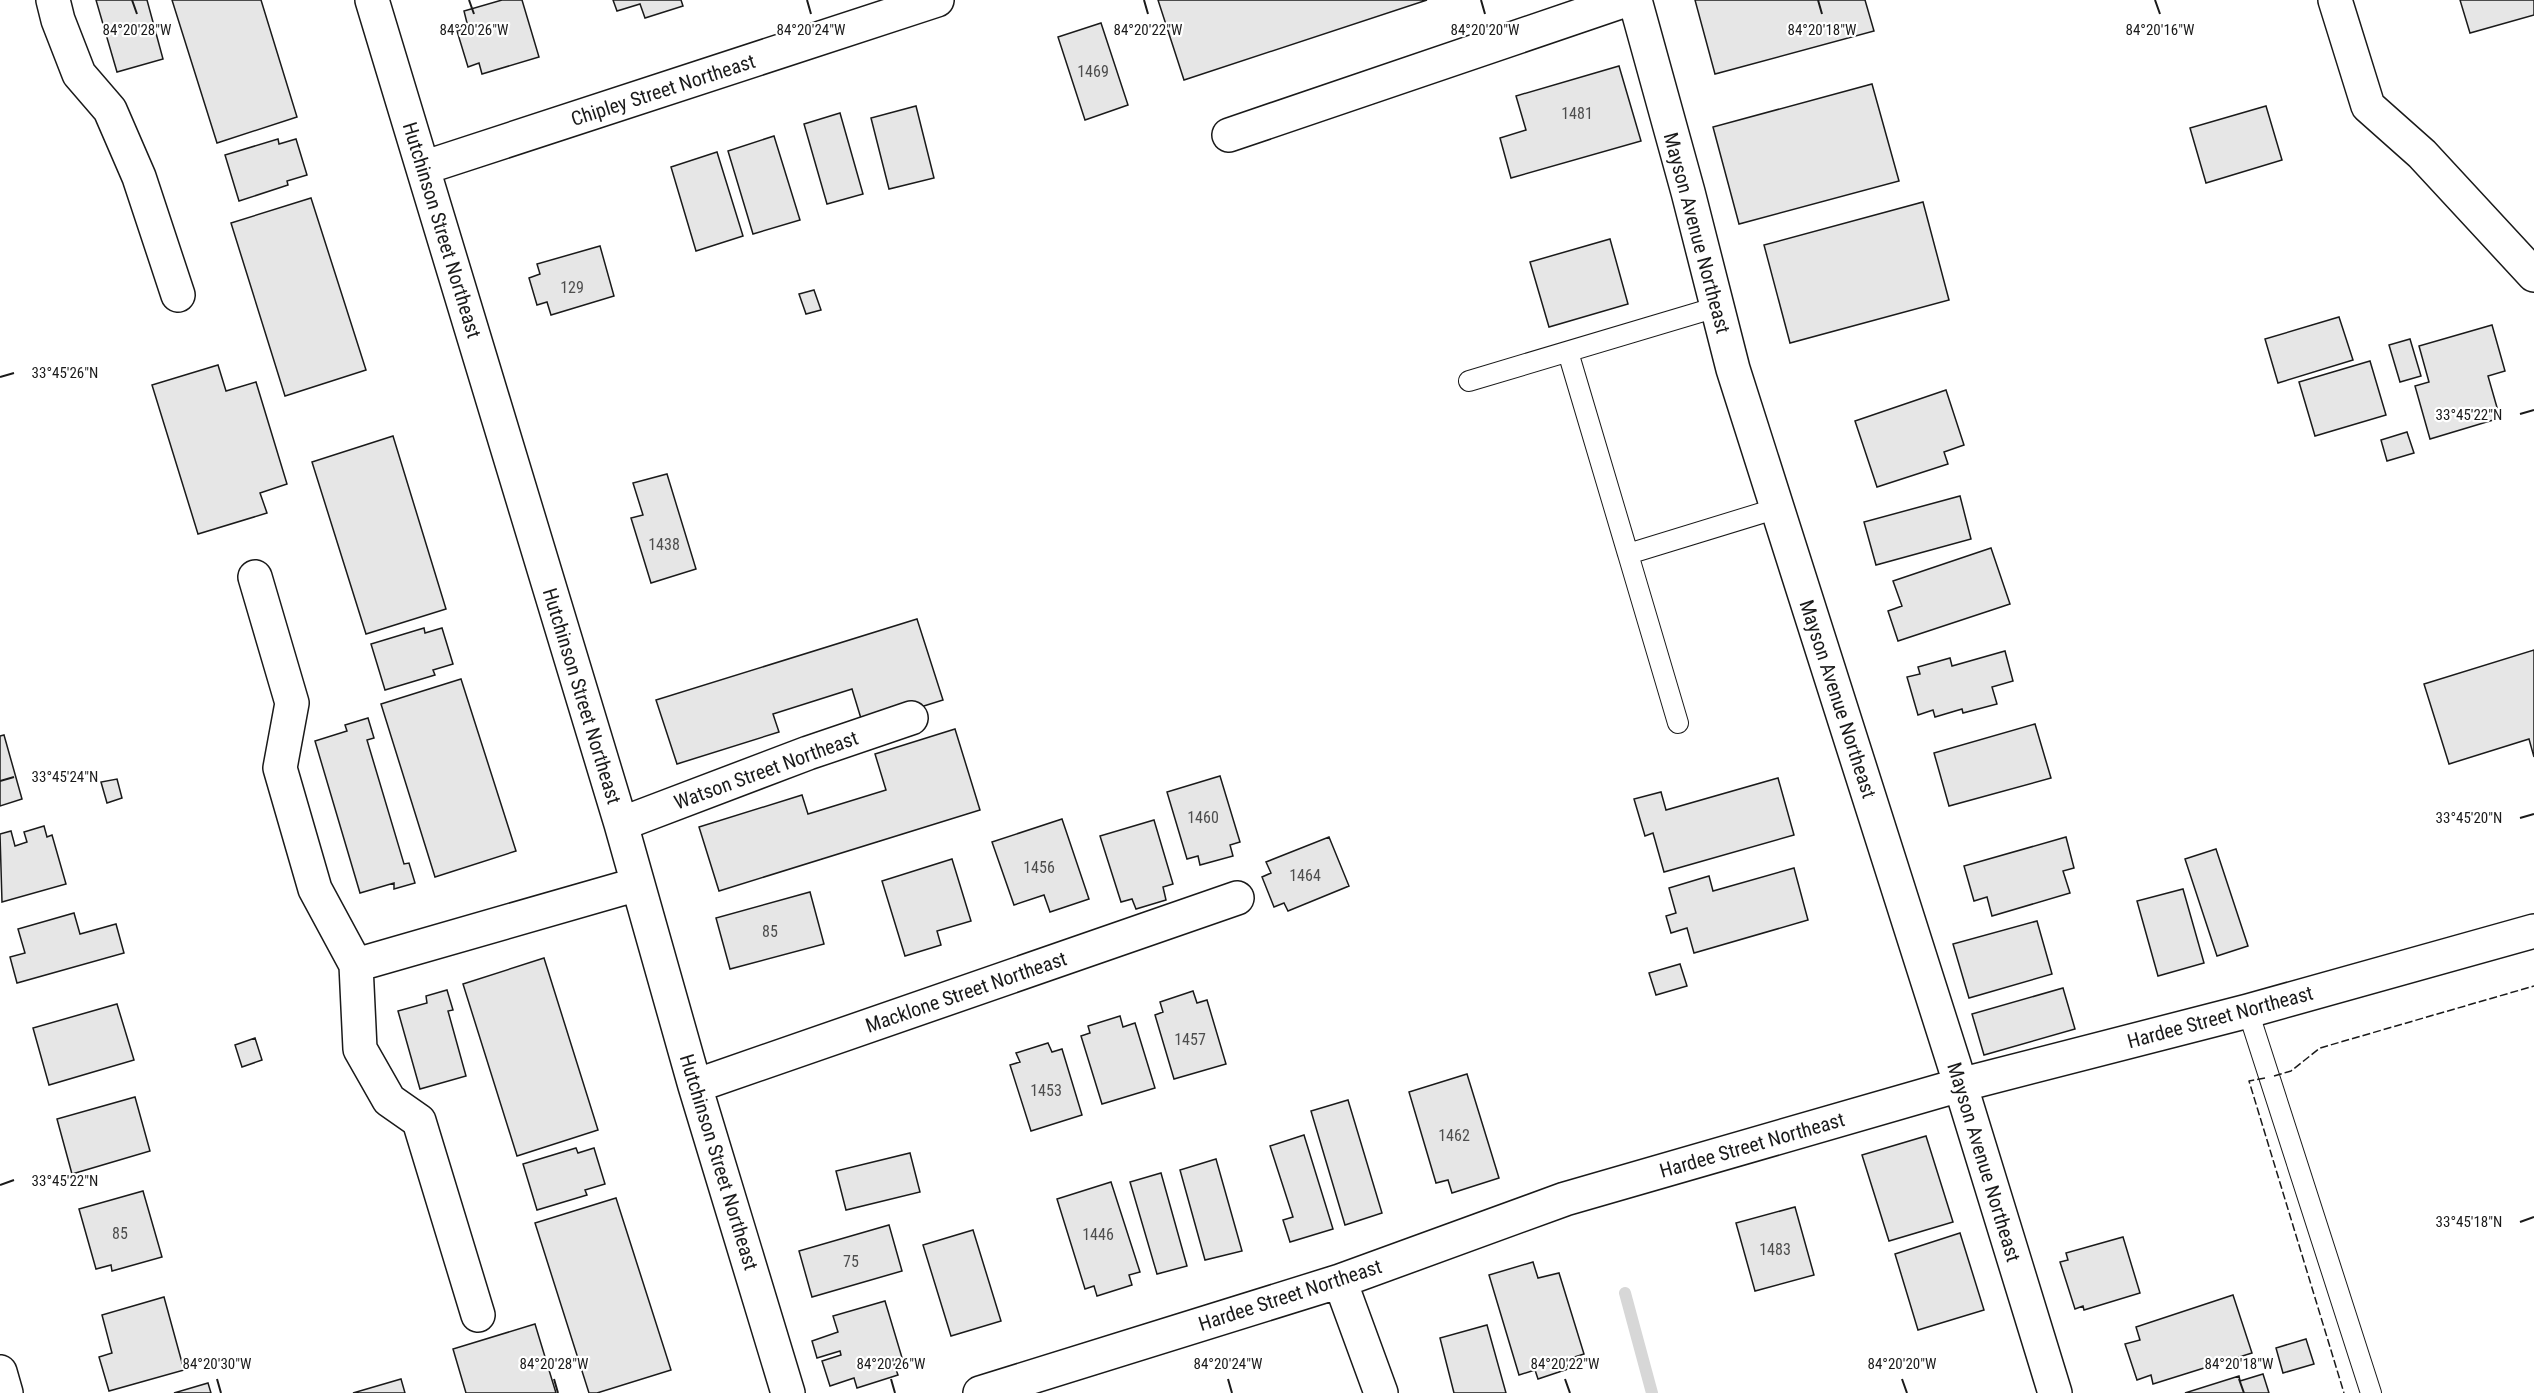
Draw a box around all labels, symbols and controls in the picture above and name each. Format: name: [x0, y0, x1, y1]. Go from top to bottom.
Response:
text: 84°20'28"W: [103, 21, 172, 39]
text: 84°20'26"W: [440, 21, 509, 39]
text: 84°20'24"W: [777, 21, 846, 39]
text: 84°20'22"W: [1114, 21, 1183, 39]
text: 84°20'20"W: [1451, 21, 1520, 39]
text: 84°20'18"W: [1788, 21, 1857, 39]
text: 84°20'16"W: [2126, 21, 2195, 39]
street label: Chipley Street Northeast: [568, 49, 758, 131]
house number: 1469: [1077, 62, 1109, 81]
house number: 1481: [1561, 104, 1593, 123]
street label: Hutchinson Street Northeast: [398, 119, 486, 341]
street label: Mayson Avenue Northeast: [1659, 130, 1735, 336]
house number: 129: [560, 278, 584, 297]
text: 33°45'26"N: [32, 364, 98, 382]
text: 33°45'22"N: [2436, 406, 2502, 424]
house number: 1438: [648, 535, 680, 554]
street label: Hutchinson Street Northeast: [538, 585, 626, 807]
street label: Mayson Avenue Northeast: [1795, 597, 1881, 801]
street label: Watson Street Northeast: [671, 726, 861, 814]
text: 33°45'24"N: [32, 768, 98, 786]
house number: 1460: [1187, 808, 1219, 827]
text: 33°45'20"N: [2436, 809, 2502, 827]
house number: 1456: [1023, 858, 1055, 877]
house number: 1464: [1289, 866, 1321, 885]
house number: 85: [762, 922, 778, 941]
street label: Macklone Street Northeast: [862, 946, 1070, 1038]
street label: Hardee Street Northeast: [2125, 981, 2316, 1053]
house number: 1457: [1174, 1030, 1206, 1049]
street label: Hutchinson Street Northeast: [675, 1051, 763, 1273]
street label: Mayson Avenue Northeast: [1942, 1059, 2026, 1265]
house number: 1453: [1030, 1081, 1062, 1100]
street label: Hardee Street Northeast: [1657, 1107, 1847, 1183]
house number: 1462: [1438, 1126, 1470, 1145]
text: 33°45'22"N: [32, 1172, 98, 1190]
text: 33°45'18"N: [2436, 1213, 2502, 1231]
house number: 85: [112, 1224, 128, 1243]
house number: 1446: [1082, 1225, 1114, 1244]
house number: 1483: [1759, 1240, 1791, 1259]
house number: 75: [843, 1252, 859, 1271]
street label: Hardee Street Northeast: [1195, 1254, 1385, 1336]
text: 84°20'30"W: [183, 1355, 252, 1373]
text: 84°20'28"W: [520, 1355, 589, 1373]
text: 84°20'26"W: [857, 1355, 926, 1373]
text: 84°20'24"W: [1194, 1355, 1263, 1373]
text: 84°20'22"W: [1531, 1355, 1600, 1373]
text: 84°20'20"W: [1868, 1355, 1937, 1373]
text: 84°20'18"W: [2205, 1355, 2274, 1373]

